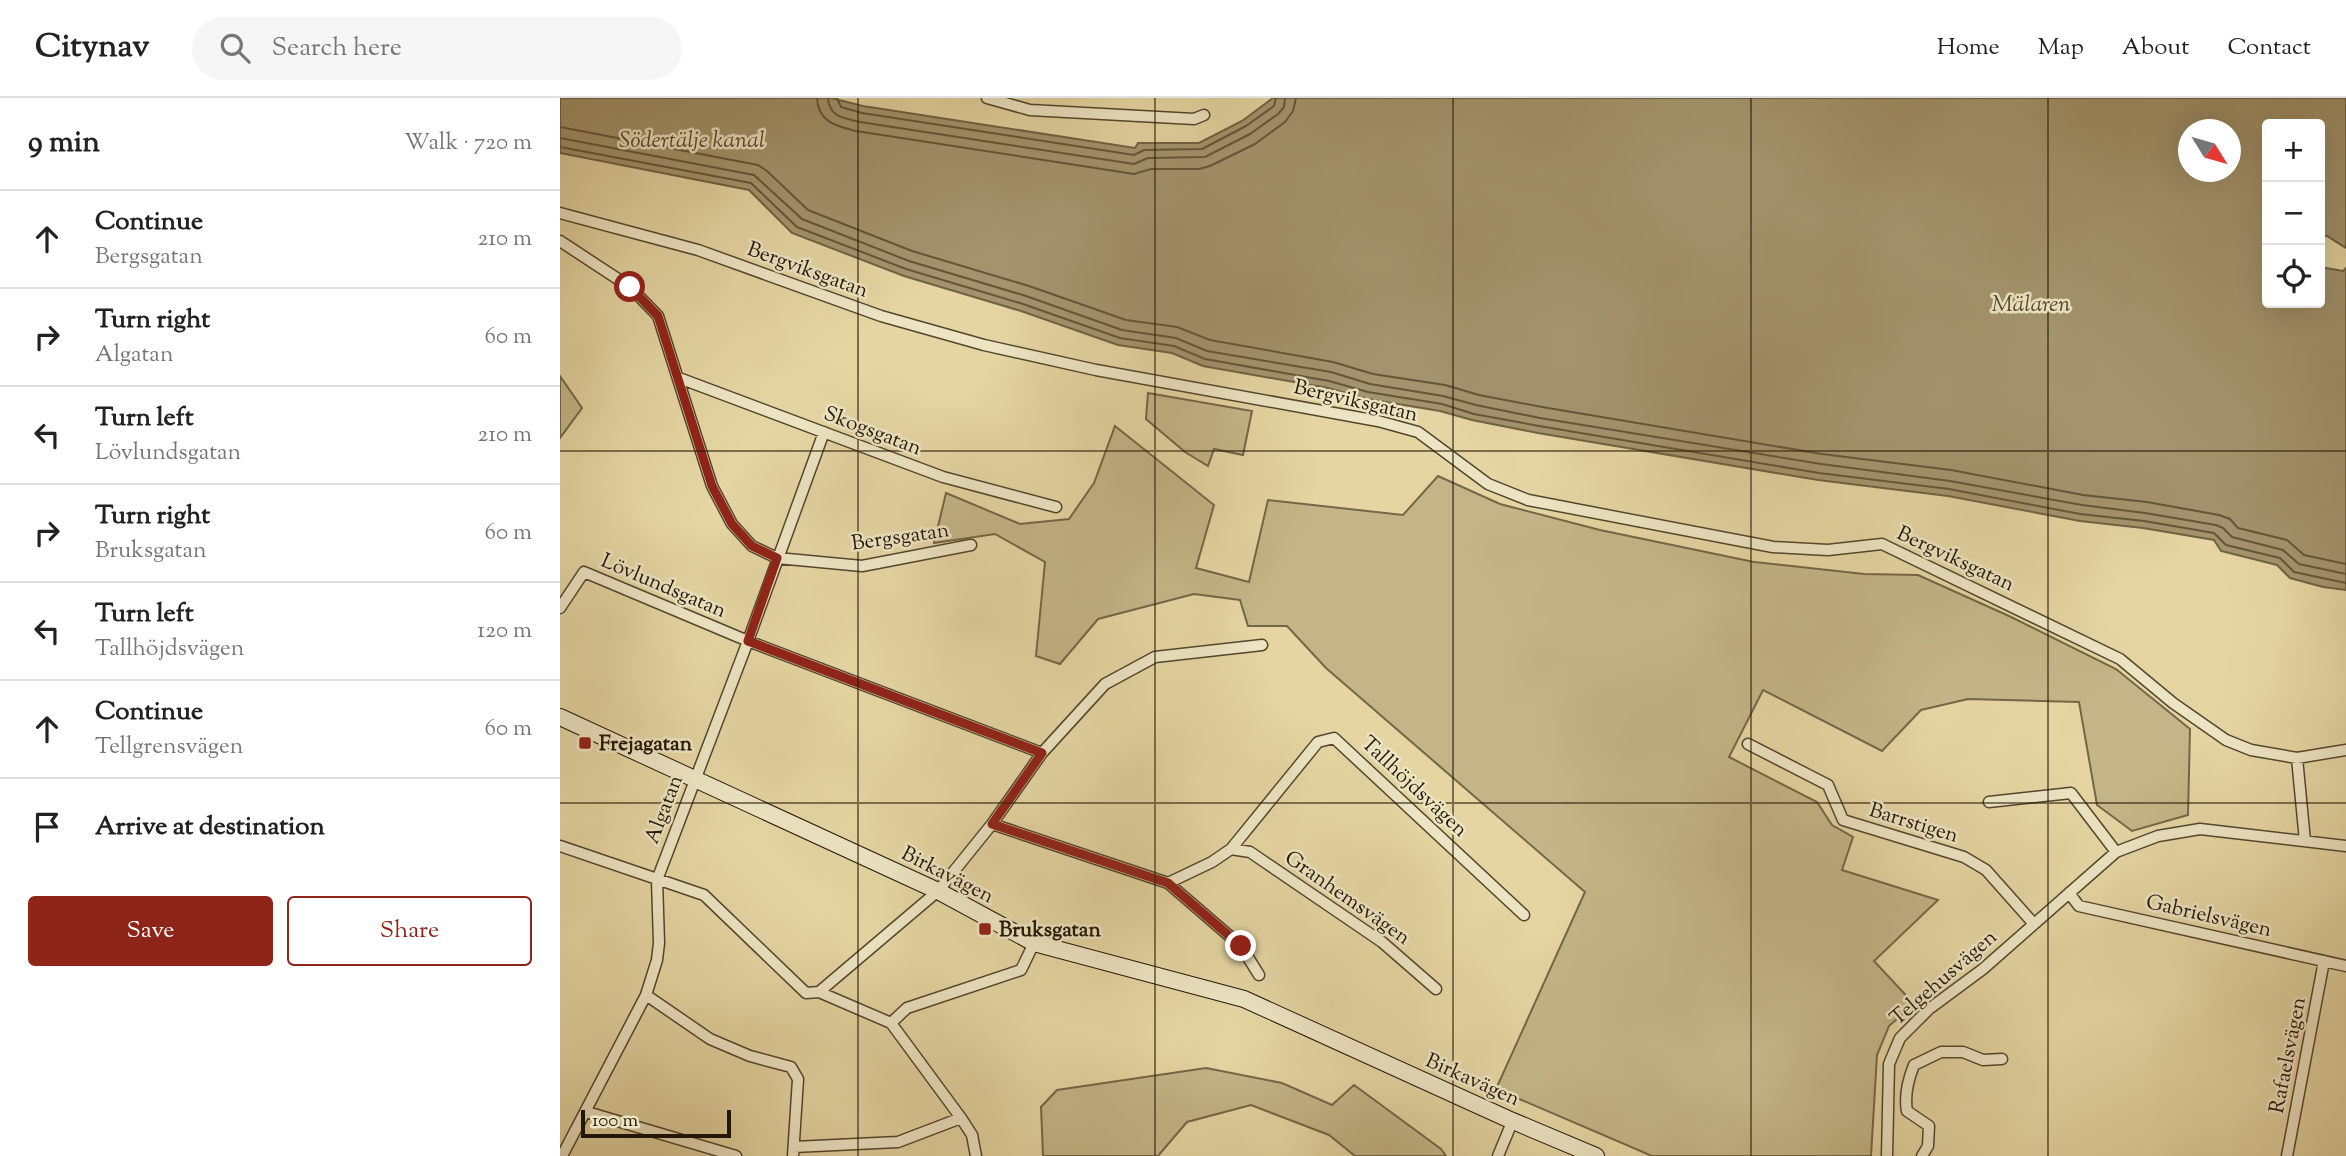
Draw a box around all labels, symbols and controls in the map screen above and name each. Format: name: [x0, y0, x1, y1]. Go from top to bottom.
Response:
search box: [192, 17, 682, 80]
text: Citynav: [35, 24, 150, 72]
icon: search: [216, 29, 254, 67]
text: Search here: [272, 30, 402, 67]
text: Home: [1937, 31, 2000, 65]
text: Map: [2038, 31, 2084, 65]
text: About: [2122, 31, 2189, 65]
text: Contact: [2227, 31, 2311, 65]
north arrow: [2178, 119, 2241, 182]
map controls: [2262, 119, 2325, 308]
button: +: [2262, 119, 2325, 182]
text: 9 min: [28, 122, 100, 165]
water label: Södertälje kanal: [619, 125, 765, 158]
text: Walk · 720 m: [404, 127, 532, 160]
button: −: [2262, 182, 2325, 245]
text: Continue: [95, 204, 203, 241]
icon: ahead: [28, 220, 66, 258]
text: 210 m: [478, 223, 532, 256]
street label: Bergviksgatan: [743, 235, 872, 307]
text: Bergsgatan: [95, 241, 203, 274]
button: locate: [2262, 245, 2325, 308]
route start: [614, 271, 645, 302]
water label: Mälaren: [1992, 289, 2070, 322]
text: Turn right: [95, 302, 210, 339]
icon: right: [28, 318, 66, 356]
text: 60 m: [484, 321, 532, 354]
text: Algatan: [95, 339, 174, 372]
street label: Bergviksgatan: [1290, 373, 1421, 431]
street label: Skogsgatan: [819, 399, 926, 464]
text: Turn left: [95, 400, 194, 437]
icon: left: [28, 416, 66, 454]
text: 210 m: [478, 419, 532, 452]
text: Lövlundsgatan: [95, 437, 241, 470]
text: Turn right: [95, 498, 210, 535]
icon: right: [28, 514, 66, 552]
street label: Bergsgatan: [849, 516, 951, 560]
text: 60 m: [484, 517, 532, 550]
street label: Bergviksgatan: [1891, 519, 2019, 600]
text: Bruksgatan: [95, 535, 207, 568]
street label: Lövlundsgatan: [596, 547, 731, 627]
text: Turn left: [95, 596, 194, 633]
icon: left: [28, 612, 66, 650]
text: 120 m: [477, 615, 532, 648]
text: Tallhöjdsvägen: [95, 633, 244, 666]
text: Continue: [95, 694, 203, 731]
icon: ahead: [28, 710, 66, 748]
text: 60 m: [484, 713, 532, 746]
place label: Frejagatan: [599, 730, 693, 760]
street label: Tallhöjdsvägen: [1354, 730, 1474, 845]
text: Tellgrensvägen: [95, 731, 243, 764]
marker: Frejagatan: [577, 735, 593, 751]
street label: Algatan: [638, 771, 692, 849]
street label: Barrstigen: [1865, 796, 1962, 852]
icon: arrive: [28, 808, 66, 846]
text: Arrive at destination: [95, 809, 325, 846]
street label: Birkavägen: [896, 840, 999, 912]
street label: Granhemsvägen: [1278, 844, 1416, 953]
street label: Gabrielsvägen: [2143, 888, 2274, 946]
button: Save: [28, 896, 273, 966]
button: Share: [287, 896, 532, 966]
place label: Bruksgatan: [999, 916, 1101, 946]
marker: Bruksgatan: [977, 921, 993, 937]
street label: Telgehusvägen: [1884, 923, 2004, 1034]
route end: [1225, 930, 1256, 961]
street label: Rafaelsvägen: [2263, 995, 2315, 1116]
street label: Birkavägen: [1420, 1047, 1524, 1115]
scale bar: [581, 1107, 732, 1139]
text: 100 m: [592, 1108, 638, 1135]

